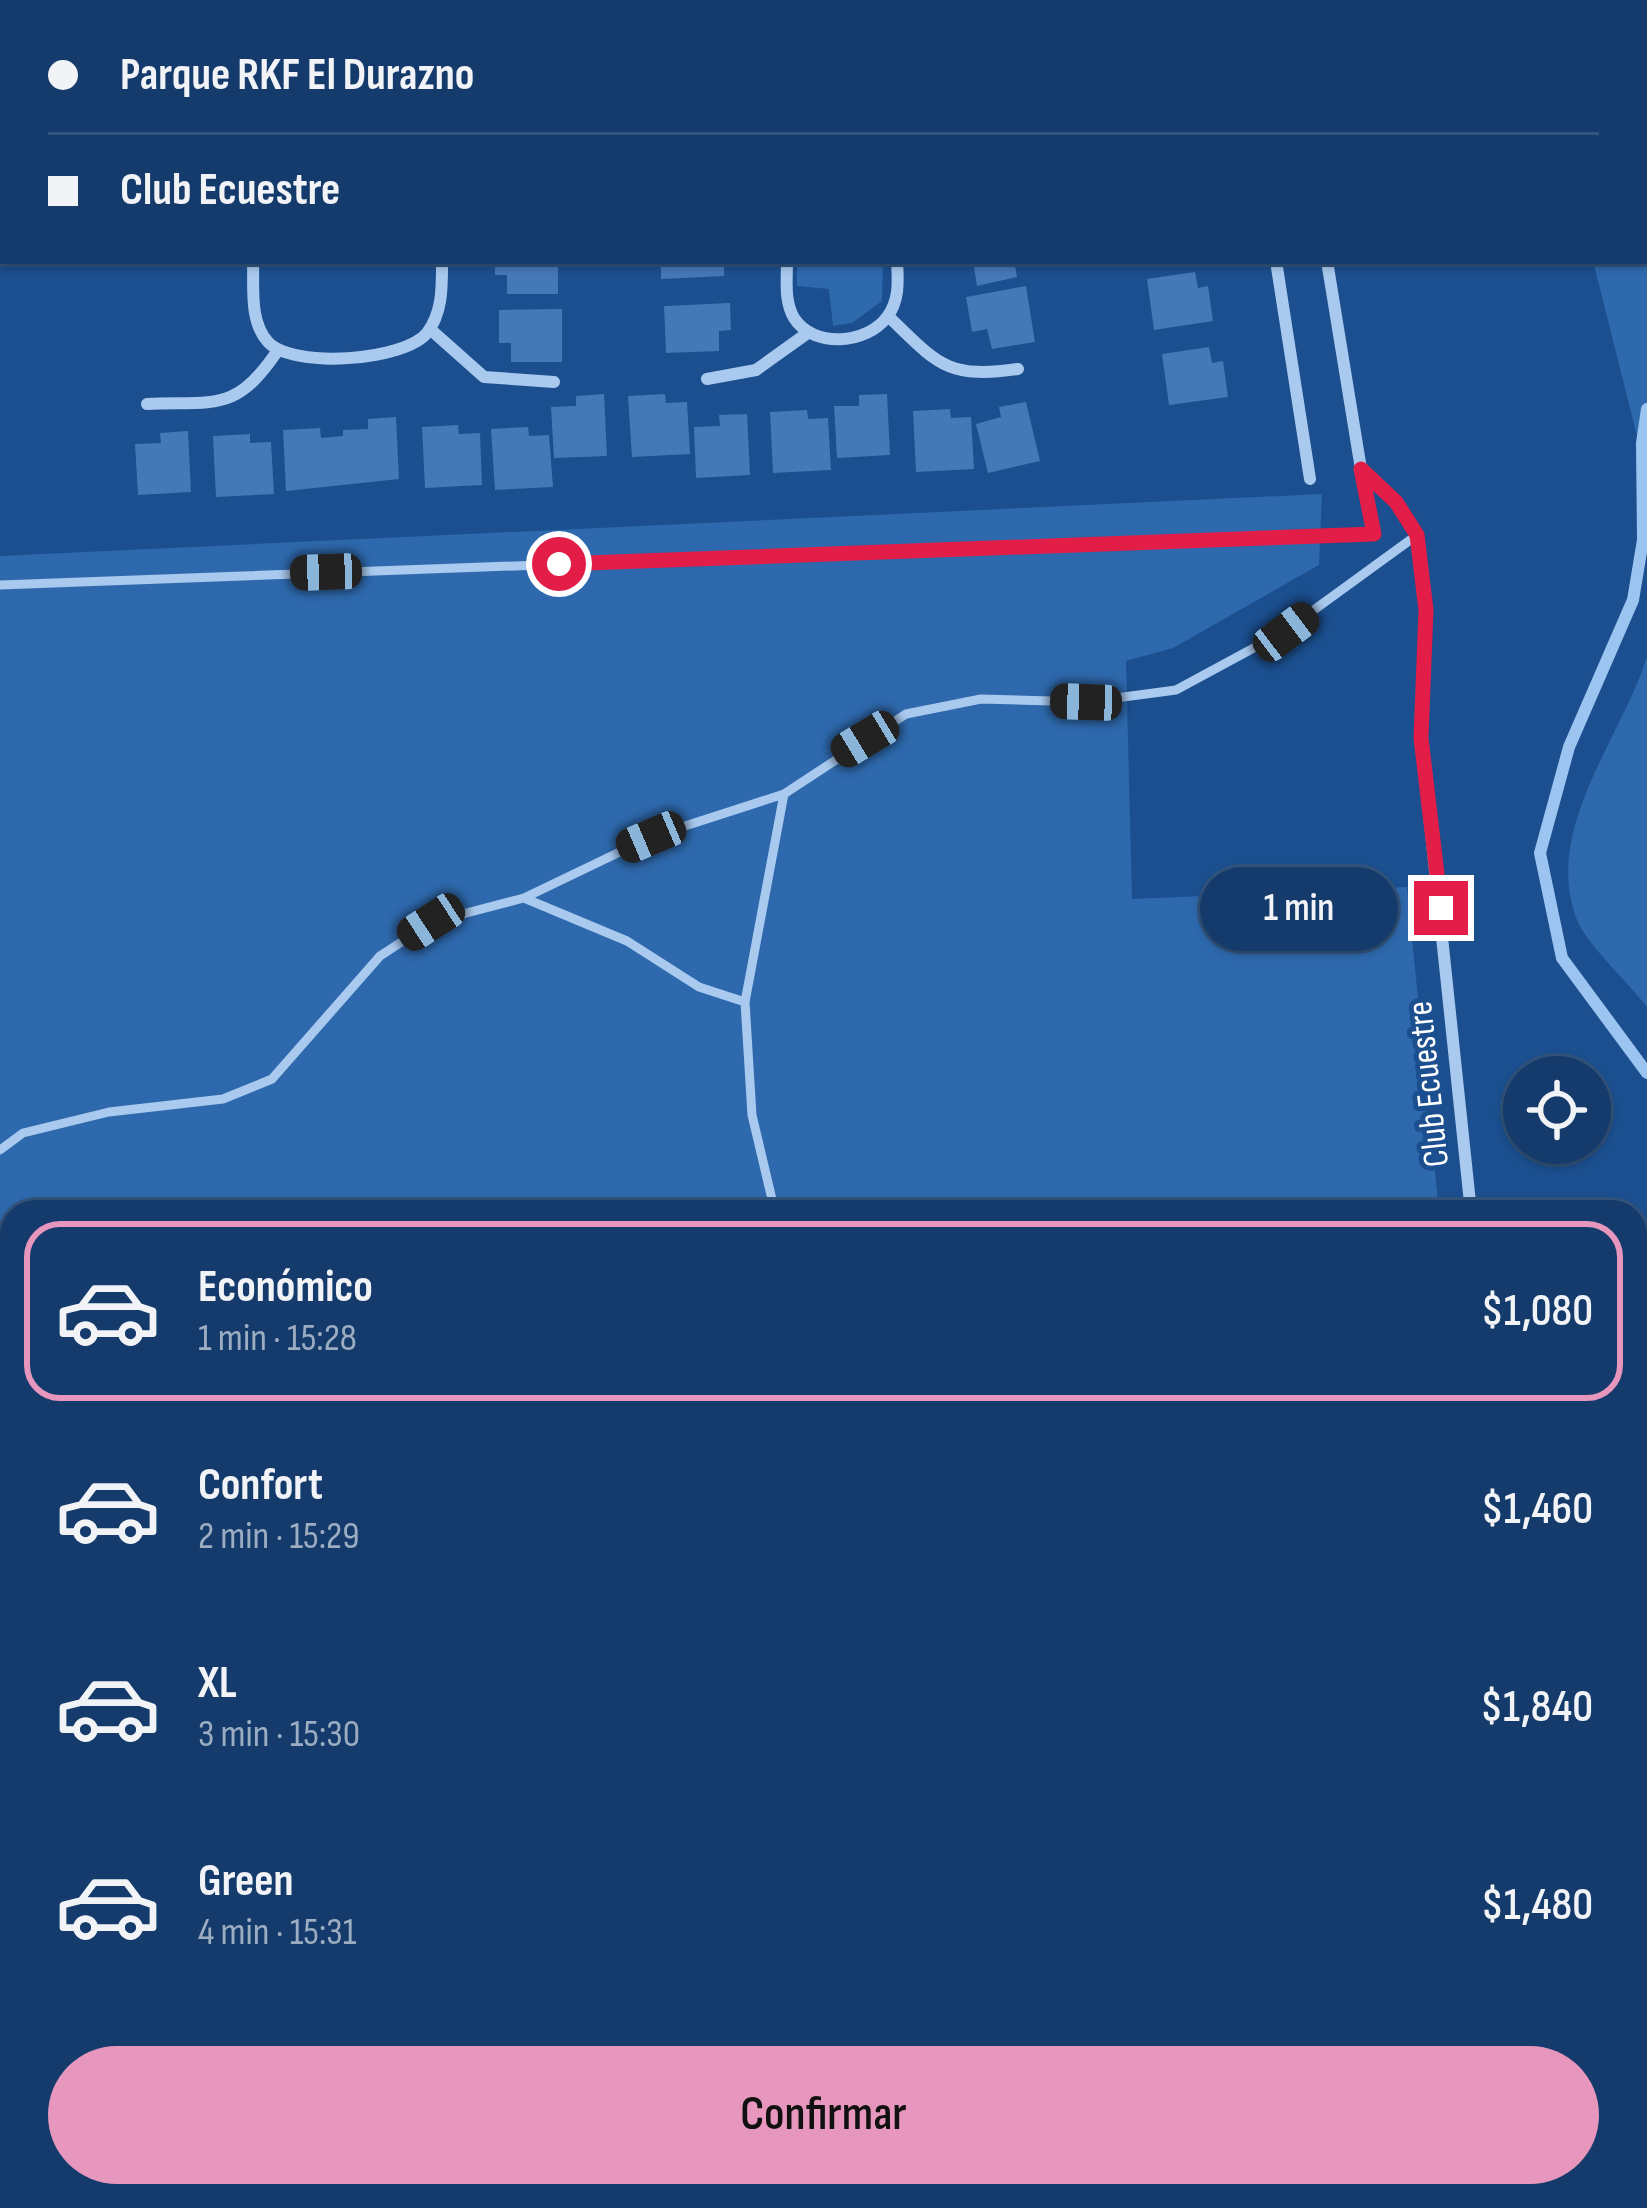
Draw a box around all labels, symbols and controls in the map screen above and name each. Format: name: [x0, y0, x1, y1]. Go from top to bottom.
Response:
text: Parque RKF El Durazno: [120, 48, 474, 103]
text: Club Ecuestre: [120, 163, 340, 218]
route start: [532, 537, 586, 591]
car: [289, 553, 363, 591]
car: [1246, 596, 1326, 668]
car: [1049, 683, 1123, 721]
car: [825, 705, 905, 773]
car: [611, 806, 691, 868]
callout: 1 min: [1201, 866, 1399, 950]
route end: [1414, 881, 1468, 935]
text: 1 min: [1264, 885, 1334, 932]
car: [391, 887, 471, 957]
street label: Club Ecuestre: [1399, 999, 1459, 1169]
map controls: [1503, 1056, 1611, 1164]
button: locate: [1503, 1056, 1611, 1164]
icon: car: [54, 1257, 162, 1365]
text: Económico: [198, 1260, 373, 1315]
text: $1,080: [1481, 1284, 1593, 1339]
text: 1 min · 15:28: [198, 1315, 357, 1362]
icon: car: [54, 1455, 162, 1563]
text: Confort: [198, 1458, 323, 1513]
text: $1,460: [1481, 1482, 1593, 1537]
text: 2 min · 15:29: [198, 1513, 359, 1560]
icon: car: [54, 1653, 162, 1761]
text: XL: [198, 1656, 237, 1711]
text: $1,840: [1480, 1680, 1593, 1735]
text: 3 min · 15:30: [198, 1711, 360, 1758]
icon: car: [54, 1851, 162, 1959]
text: Green: [198, 1854, 294, 1909]
text: $1,480: [1481, 1878, 1593, 1933]
text: 4 min · 15:31: [198, 1909, 356, 1956]
button: Confirmar: [48, 2046, 1599, 2184]

